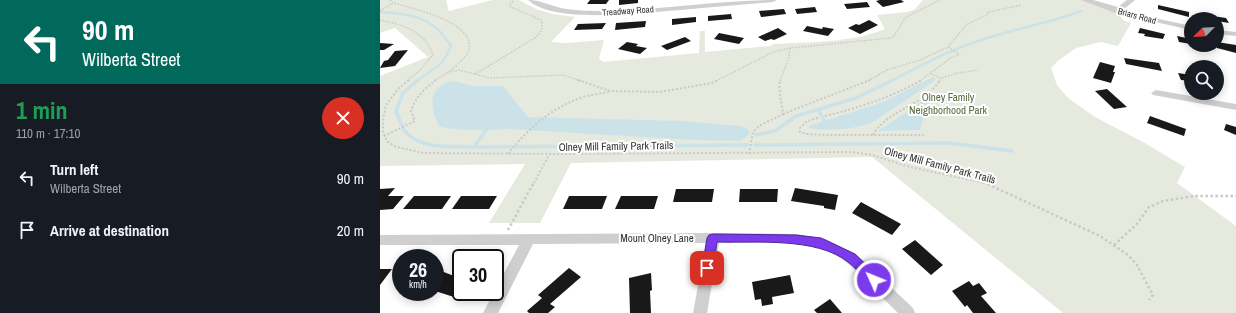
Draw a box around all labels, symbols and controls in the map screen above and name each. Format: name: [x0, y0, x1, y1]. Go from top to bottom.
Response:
street label: Treadway Road: [602, 3, 654, 19]
street label: Briars Road: [1116, 5, 1158, 27]
text: 90 m: [82, 11, 134, 49]
north arrow: [1184, 12, 1224, 52]
map controls: [1184, 12, 1224, 100]
icon: left: [16, 16, 68, 68]
text: Wilberta Street: [82, 47, 180, 72]
button: search: [1184, 60, 1224, 100]
park label: Olney Family Neighborhood Park: [909, 90, 988, 117]
text: 1 min: [16, 94, 67, 126]
button: close: [322, 97, 364, 139]
text: 110 m · 17:10: [16, 125, 80, 142]
street label: Olney Mill Family Park Trails: [558, 138, 674, 154]
street label: Olney Mill Family Park Trails: [883, 143, 998, 187]
text: Turn left: [50, 159, 98, 180]
icon: left: [16, 167, 38, 189]
text: 90 m: [337, 168, 364, 189]
text: Wilberta Street: [50, 180, 121, 197]
icon: arrive: [16, 219, 38, 241]
text: Arrive at destination: [50, 220, 169, 241]
text: 20 m: [337, 220, 364, 241]
street label: Mount Olney Lane: [620, 231, 694, 245]
speed limit sign: 30: [452, 249, 504, 301]
pin: [690, 251, 724, 285]
text: 26: [409, 256, 427, 283]
icon: arrive: [696, 257, 718, 279]
position arrow: [853, 259, 895, 301]
text: km/h: [409, 278, 427, 291]

